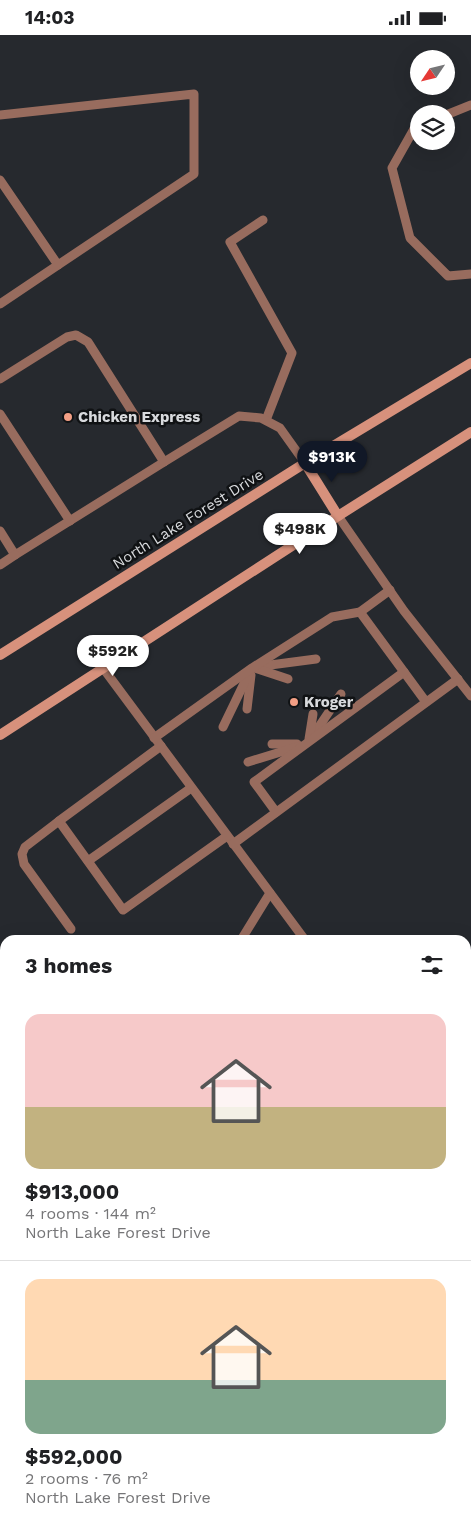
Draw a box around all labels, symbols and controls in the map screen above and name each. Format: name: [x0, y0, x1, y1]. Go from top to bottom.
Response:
text: 14:03: [25, 6, 75, 29]
north arrow: [410, 50, 455, 95]
map controls: [410, 50, 455, 150]
button: layers: [410, 105, 455, 150]
place label: Chicken Express: [78, 408, 200, 426]
marker: Chicken Express: [62, 411, 74, 423]
pin: $913K: [297, 441, 367, 483]
text: $913K: [308, 447, 356, 466]
street label: North Lake Forest Drive: [109, 465, 267, 573]
pin: $498K: [265, 513, 335, 555]
text: $498K: [274, 519, 326, 538]
pin: $592K: [78, 635, 148, 677]
text: $592K: [88, 641, 138, 660]
place label: Kroger: [304, 693, 354, 711]
marker: Kroger: [288, 696, 300, 708]
icon: filters: [418, 951, 446, 979]
text: 3 homes: [25, 953, 112, 978]
icon: home: [191, 1046, 281, 1136]
text: $913,000: [25, 1179, 119, 1204]
text: 4 rooms · 144 m²: [25, 1204, 156, 1223]
text: North Lake Forest Drive: [25, 1223, 211, 1242]
icon: home: [191, 1312, 281, 1402]
text: $592,000: [25, 1444, 123, 1469]
text: 2 rooms · 76 m²: [25, 1469, 148, 1488]
text: North Lake Forest Drive: [25, 1488, 211, 1507]

